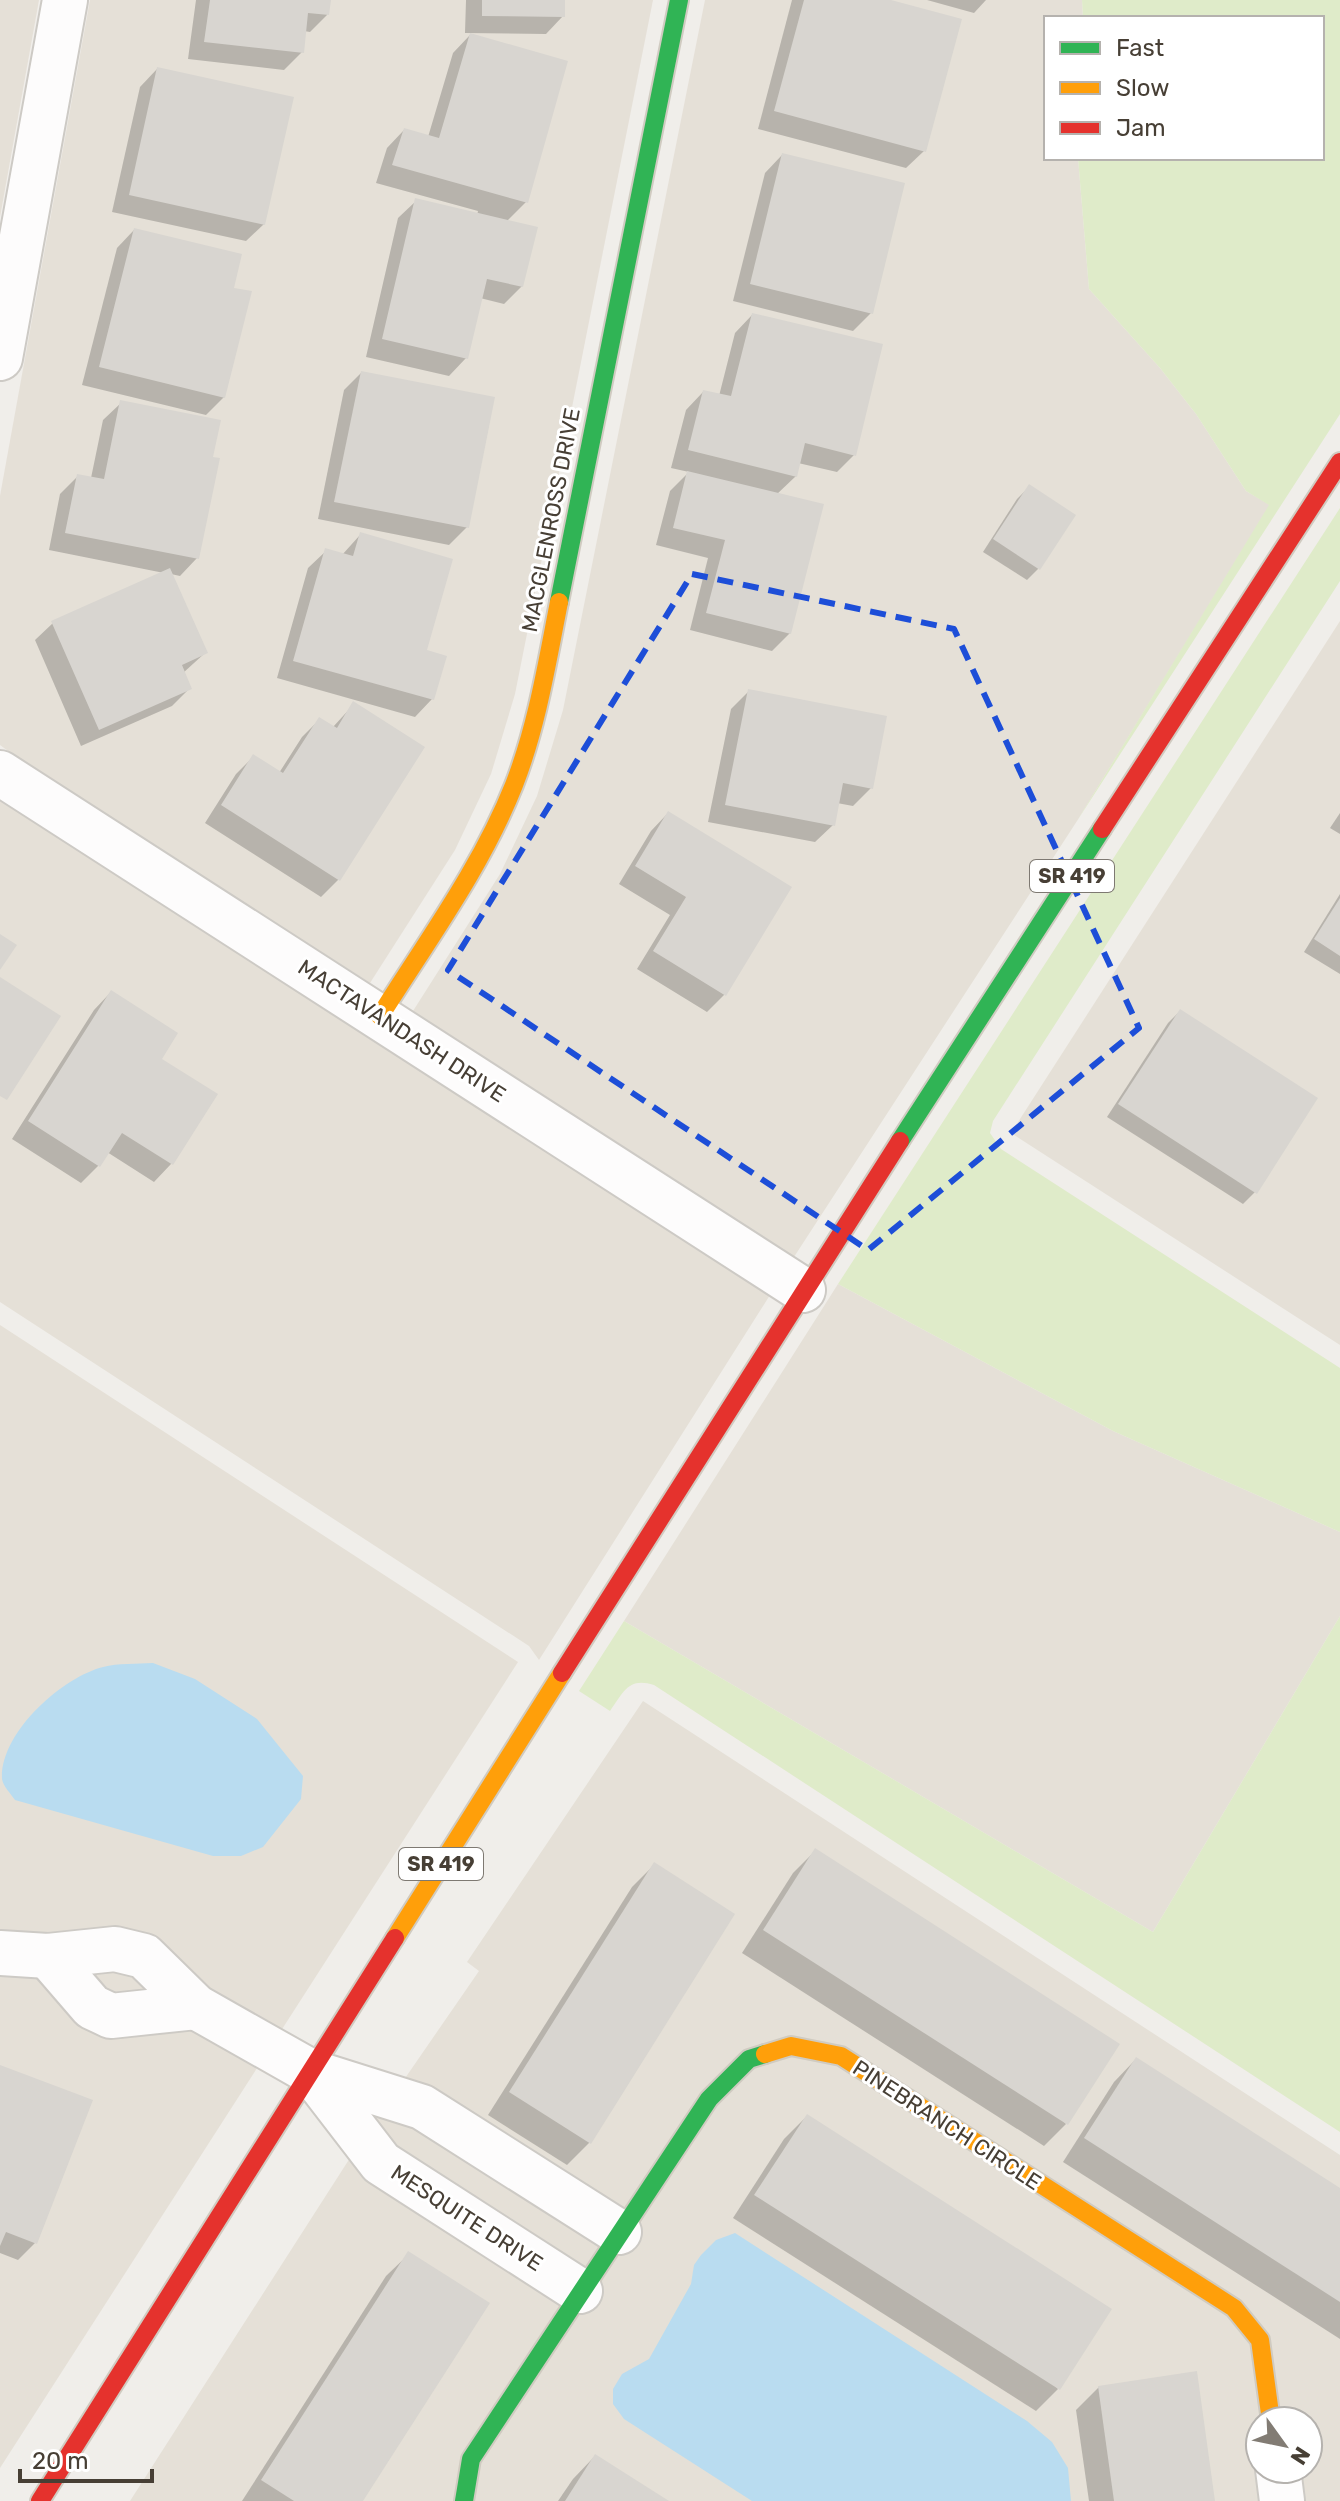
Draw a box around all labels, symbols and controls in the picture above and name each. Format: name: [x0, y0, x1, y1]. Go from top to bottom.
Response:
legend: [1044, 16, 1324, 160]
text: Fast: [1116, 34, 1164, 62]
text: Slow: [1116, 74, 1169, 102]
text: Jam: [1116, 114, 1166, 142]
street label: MACGLENROSS DRIVE: [516, 406, 586, 634]
road number: SR 419: [1030, 860, 1114, 892]
street label: MACTAVANDASH DRIVE: [293, 954, 511, 1108]
road number: SR 419: [399, 1848, 483, 1880]
street label: PINEBRANCH CIRCLE: [848, 2054, 1046, 2196]
street label: MESQUITE DRIVE: [386, 2159, 548, 2277]
north arrow: [1244, 2405, 1324, 2485]
scale bar: [20, 2433, 152, 2483]
text: N: [1285, 2442, 1316, 2470]
text: 20 m: [32, 2447, 89, 2475]

